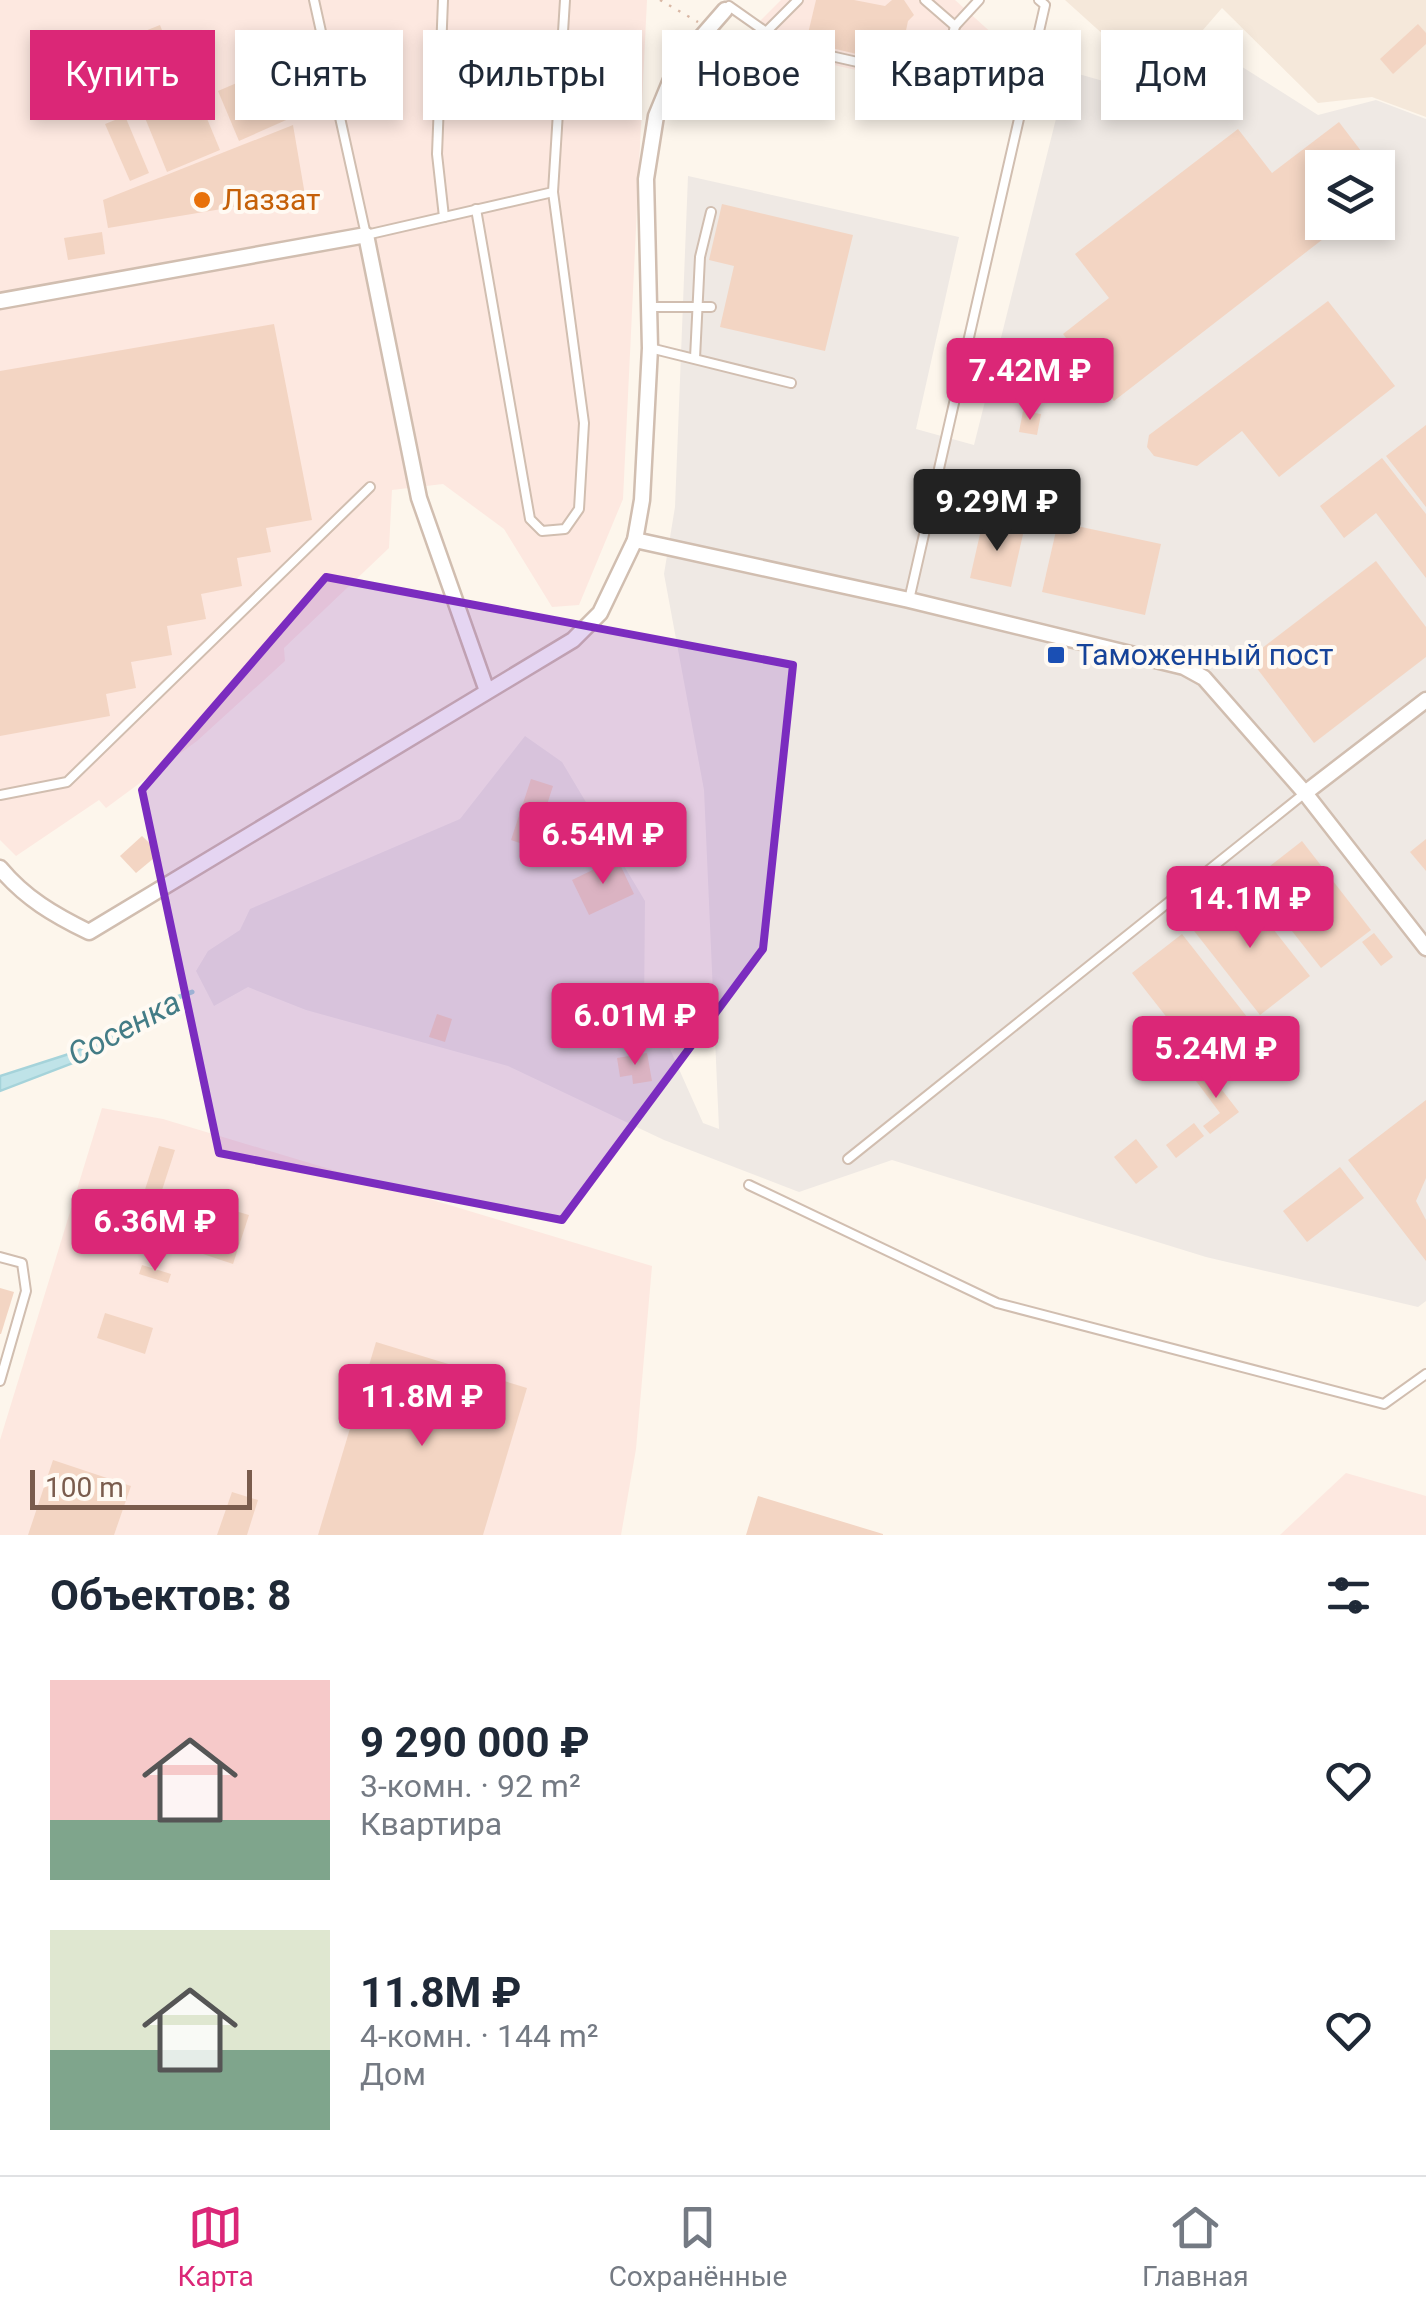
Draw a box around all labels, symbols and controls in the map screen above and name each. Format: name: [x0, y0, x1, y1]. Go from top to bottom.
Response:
chip: Купить: [30, 30, 215, 120]
chip: Снять: [235, 30, 403, 120]
chip: Фильтры: [423, 30, 642, 120]
chip: Новое: [662, 30, 835, 120]
chip: Квартира: [855, 30, 1081, 120]
chip: Дом: [1101, 30, 1243, 120]
map controls: [1305, 150, 1395, 240]
button: layers: [1305, 150, 1395, 240]
place label: Лаззат: [222, 182, 321, 217]
marker: Лаззат: [191, 189, 213, 211]
pin: 7.42M ₽: [938, 338, 1122, 423]
text: 7.42M ₽: [969, 351, 1091, 389]
pin: 9.29M ₽: [905, 469, 1089, 554]
text: 9.29M ₽: [936, 482, 1058, 520]
place label: Таможенный пост: [1076, 637, 1333, 672]
marker: Таможенный пост: [1045, 644, 1067, 666]
pin: 6.54M ₽: [511, 802, 695, 887]
text: 6.54M ₽: [542, 815, 664, 853]
pin: 14.1M ₽: [1158, 866, 1342, 951]
text: 14.1M ₽: [1189, 879, 1311, 917]
water label: Сосенка: [61, 983, 187, 1073]
pin: 6.01M ₽: [543, 983, 727, 1068]
text: 6.01M ₽: [574, 996, 696, 1034]
pin: 5.24M ₽: [1124, 1016, 1308, 1101]
text: 5.24M ₽: [1155, 1029, 1277, 1067]
pin: 6.36M ₽: [63, 1189, 247, 1274]
text: 6.36M ₽: [94, 1202, 216, 1240]
pin: 11.8M ₽: [330, 1364, 514, 1449]
text: 11.8M ₽: [361, 1377, 483, 1415]
scale bar: [30, 1465, 252, 1510]
text: 100 m: [45, 1471, 124, 1504]
icon: filters: [1321, 1568, 1376, 1623]
text: Объектов: 8: [50, 1571, 291, 1620]
text: 9 290 000 ₽: [360, 1718, 590, 1767]
icon: home: [130, 1720, 250, 1840]
icon: heart: [1321, 1753, 1376, 1808]
text: 3-комн. · 92 m²: [360, 1767, 581, 1805]
text: Квартира: [360, 1805, 502, 1843]
text: 11.8M ₽: [360, 1968, 521, 2017]
icon: home: [130, 1970, 250, 2090]
icon: heart: [1321, 2003, 1376, 2058]
text: 4-комн. · 144 m²: [360, 2017, 599, 2055]
text: Дом: [360, 2055, 426, 2093]
tab: Карта: [177, 2200, 254, 2293]
tab: Сохранённые: [609, 2200, 787, 2293]
tab: Главная: [1142, 2200, 1249, 2293]

